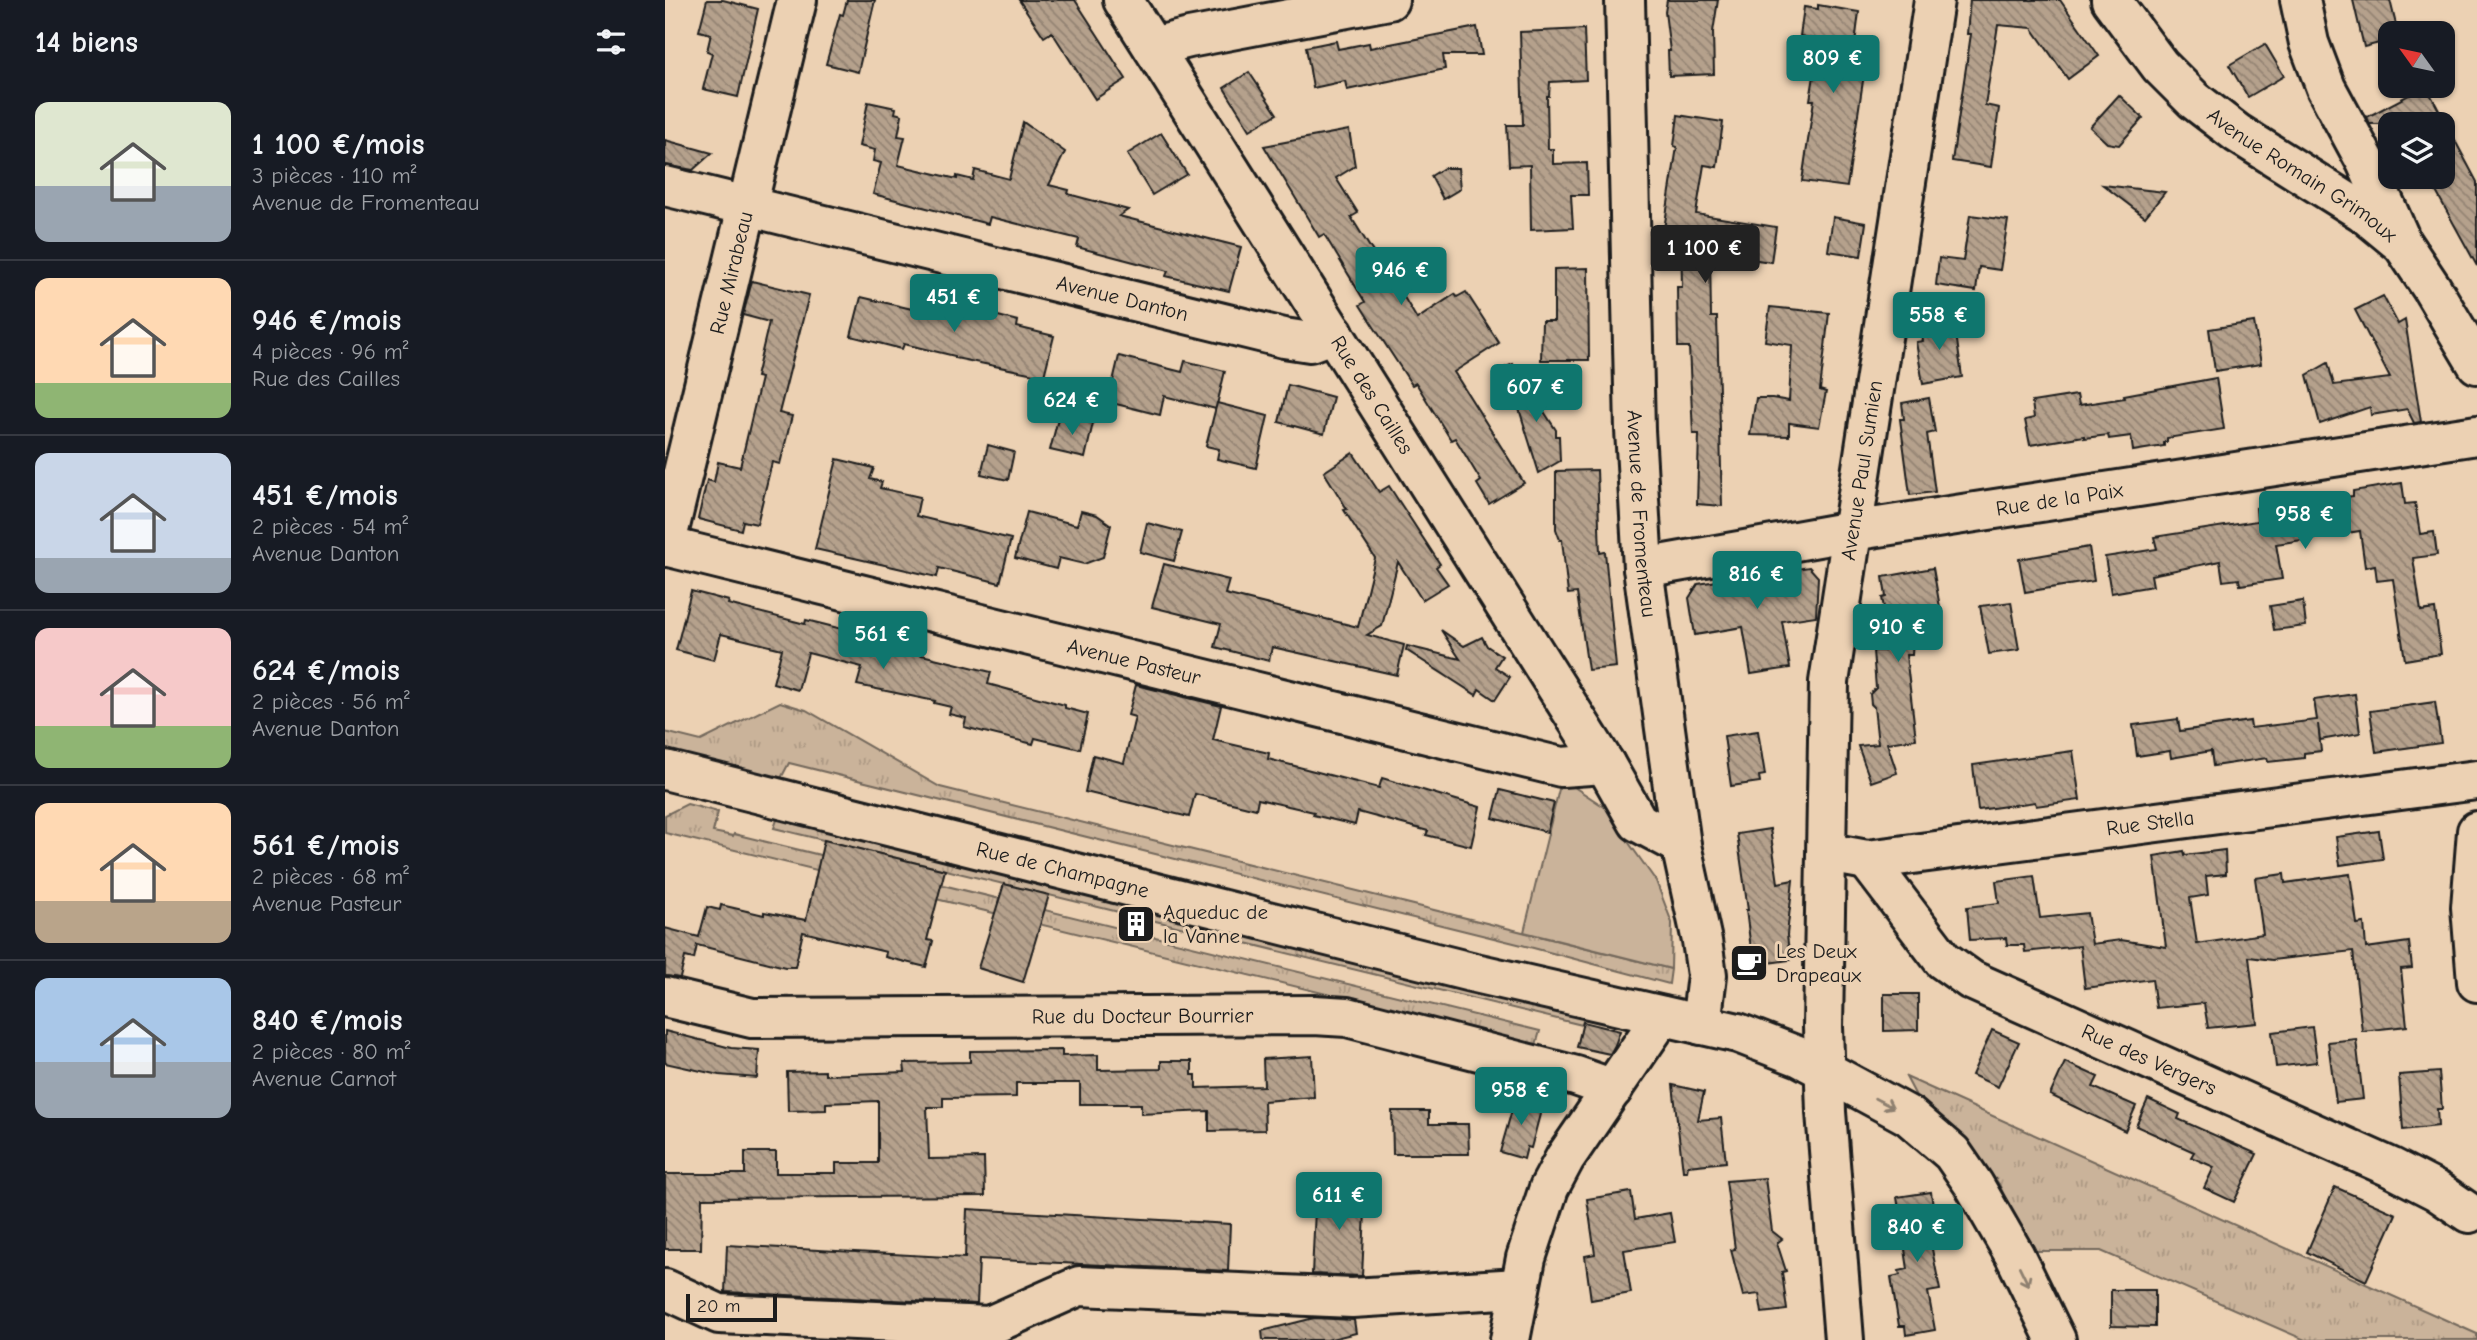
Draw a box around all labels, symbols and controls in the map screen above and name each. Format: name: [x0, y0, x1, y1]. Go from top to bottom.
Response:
north arrow: [2378, 21, 2455, 98]
map controls: [2378, 21, 2455, 189]
icon: filters: [592, 23, 630, 61]
text: 14 biens: [35, 25, 138, 60]
pin: 809 €: [1784, 36, 1882, 95]
text: 809 €: [1803, 44, 1864, 71]
street label: Avenue Romain Grimoux: [2203, 103, 2402, 247]
button: layers: [2378, 112, 2455, 189]
text: 1 100 €/mois: [252, 127, 425, 162]
icon: home: [91, 130, 175, 214]
text: 3 pièces · 110 m²: [252, 162, 417, 189]
text: Avenue de Fromenteau: [252, 189, 480, 216]
street label: Rue Mirabeau: [705, 209, 758, 337]
pin: 1 100 €: [1640, 226, 1770, 285]
text: 1 100 €: [1667, 234, 1743, 261]
pin: 946 €: [1352, 247, 1450, 307]
text: 946 €: [1372, 256, 1430, 283]
street label: Avenue Danton: [1054, 271, 1191, 326]
pin: 451 €: [905, 274, 1003, 334]
text: 451 €: [926, 283, 982, 310]
pin: 558 €: [1890, 292, 1988, 352]
text: 558 €: [1909, 301, 1969, 328]
text: 946 €/mois: [252, 303, 401, 338]
icon: home: [91, 306, 175, 390]
street label: Rue des Cailles: [1326, 331, 1418, 459]
text: 4 pièces · 96 m²: [252, 338, 408, 365]
pin: 607 €: [1487, 364, 1585, 424]
text: Rue des Cailles: [252, 365, 400, 392]
text: 607 €: [1506, 373, 1566, 400]
pin: 624 €: [1023, 378, 1121, 437]
street label: Avenue Paul Sumien: [1836, 379, 1887, 562]
text: 624 €: [1043, 386, 1101, 413]
street label: Avenue de Fromenteau: [1623, 410, 1662, 619]
text: 451 €/mois: [252, 478, 398, 513]
street label: Rue de la Paix: [1994, 478, 2125, 521]
icon: home: [91, 481, 175, 565]
pin: 958 €: [2256, 491, 2354, 551]
text: 958 €: [2275, 500, 2335, 527]
text: 2 pièces · 54 m²: [252, 513, 408, 540]
text: Avenue Danton: [252, 540, 400, 567]
pin: 816 €: [1708, 552, 1806, 611]
text: 816 €: [1729, 560, 1785, 587]
pin: 910 €: [1849, 604, 1947, 664]
pin: 561 €: [834, 612, 932, 671]
text: 910 €: [1869, 613, 1927, 640]
text: 561 €: [854, 620, 912, 647]
street label: Avenue Pasteur: [1065, 634, 1204, 690]
text: 624 €/mois: [252, 653, 400, 688]
icon: home: [91, 656, 175, 740]
text: 2 pièces · 56 m²: [252, 688, 410, 715]
text: Avenue Danton: [252, 715, 400, 742]
street label: Rue Stella: [2105, 805, 2196, 841]
text: 561 €/mois: [252, 828, 399, 863]
icon: home: [91, 831, 175, 915]
street label: Rue de Champagne: [974, 836, 1152, 903]
text: 2 pièces · 68 m²: [252, 863, 409, 890]
text: Avenue Pasteur: [252, 890, 401, 917]
place label: Aqueduc de la Vanne: [1163, 900, 1268, 948]
building icon: Aqueduc de la Vanne: [1115, 903, 1157, 945]
place label: Les Deux Drapeaux: [1776, 939, 1861, 987]
cafe icon: Les Deux Drapeaux: [1728, 942, 1770, 984]
text: 840 €/mois: [252, 1003, 403, 1038]
street label: Rue du Docteur Bourrier: [1032, 1003, 1254, 1029]
icon: home: [91, 1006, 175, 1090]
street label: Rue des Vergers: [2078, 1019, 2220, 1100]
text: 2 pièces · 80 m²: [252, 1038, 411, 1065]
text: Avenue Carnot: [252, 1065, 396, 1092]
pin: 958 €: [1472, 1068, 1570, 1127]
text: 958 €: [1491, 1076, 1551, 1103]
one-way arrow: [1873, 1097, 1894, 1110]
pin: 611 €: [1290, 1172, 1388, 1232]
text: 611 €: [1312, 1181, 1366, 1208]
pin: 840 €: [1868, 1204, 1966, 1264]
text: 840 €: [1887, 1213, 1947, 1240]
one-way arrow: [2018, 1265, 2032, 1286]
scale bar: [686, 1291, 777, 1323]
text: 20 m: [697, 1295, 741, 1317]

